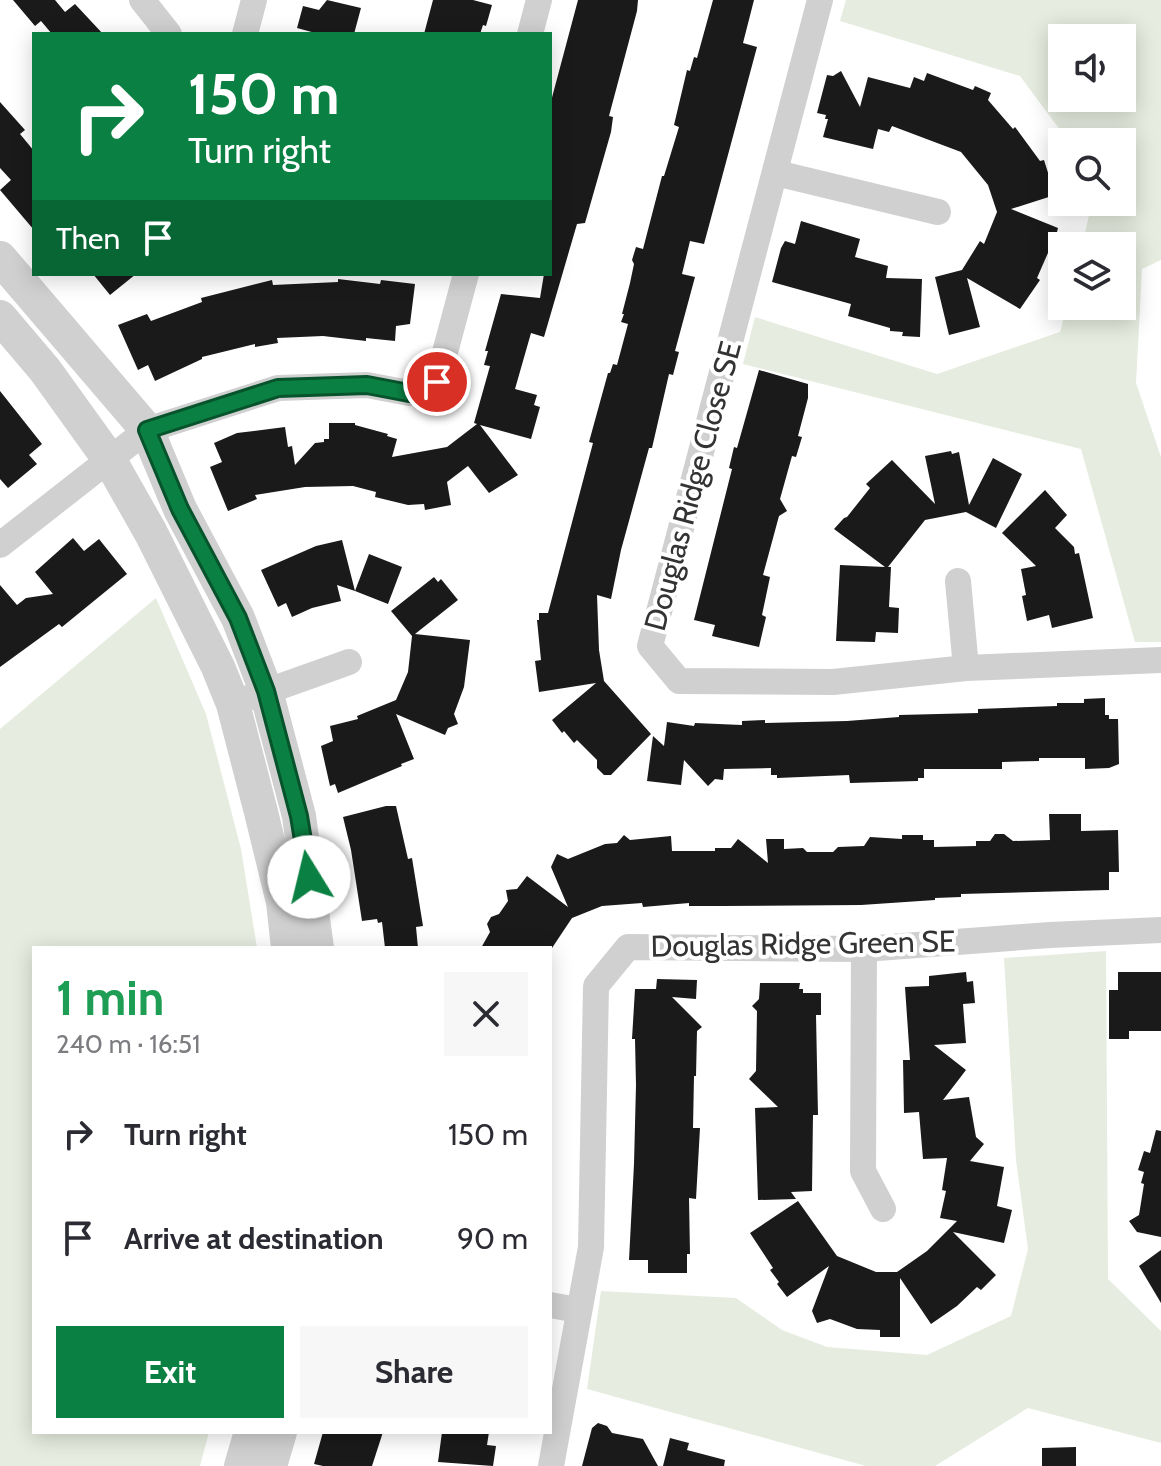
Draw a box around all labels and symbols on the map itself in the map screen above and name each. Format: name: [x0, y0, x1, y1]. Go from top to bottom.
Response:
street label: Douglas Ridge Close SE: [636, 337, 749, 635]
pin: [403, 348, 471, 416]
position arrow: [267, 835, 351, 919]
street label: Douglas Ridge Green SE: [650, 922, 956, 965]

